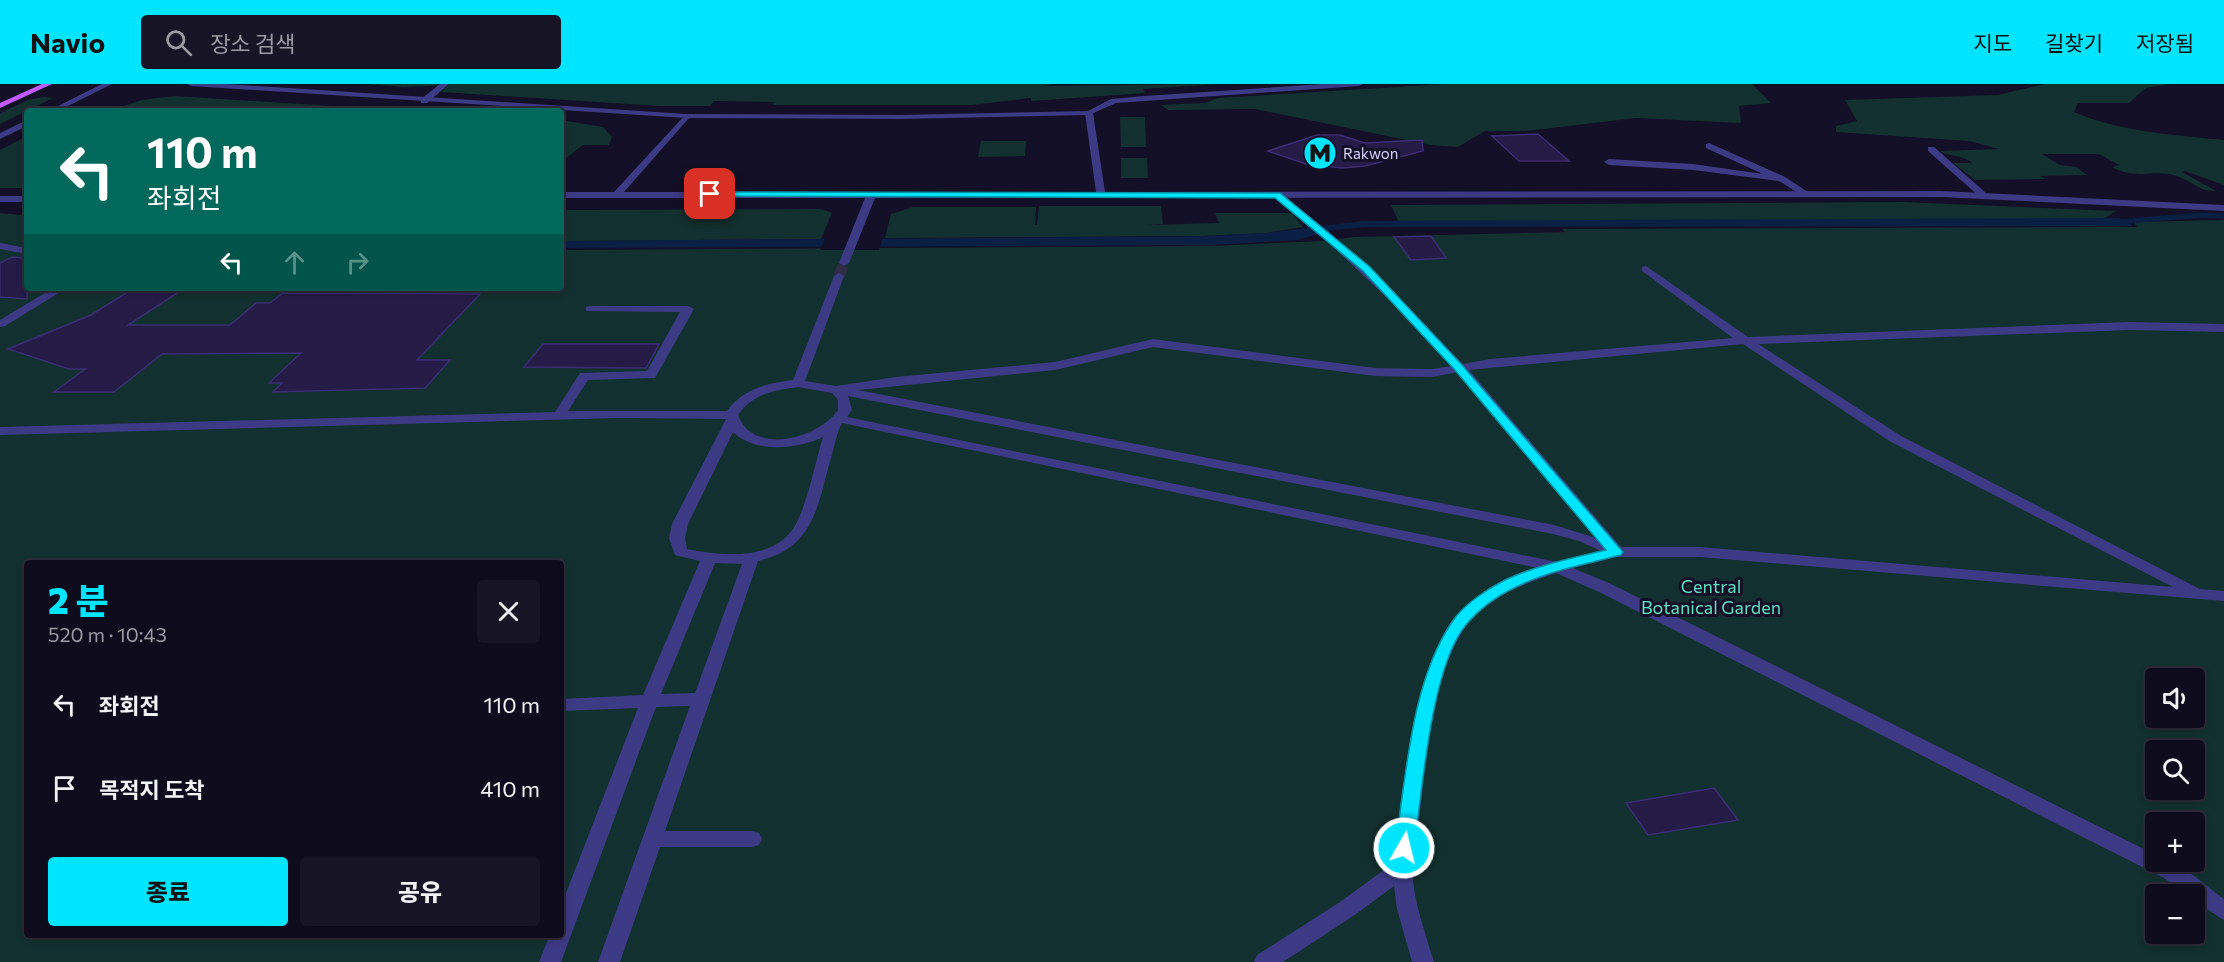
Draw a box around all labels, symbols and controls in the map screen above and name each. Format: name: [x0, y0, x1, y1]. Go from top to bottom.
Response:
search box: [141, 15, 561, 69]
text: Navio: [30, 25, 105, 59]
icon: search: [162, 26, 195, 59]
text: 장소 검색: [210, 30, 295, 57]
text: 지도: [1973, 30, 2012, 55]
text: 길찾기: [2045, 30, 2103, 55]
text: 저장됨: [2136, 30, 2194, 55]
text: 110 m: [147, 125, 258, 177]
icon: left: [48, 132, 126, 210]
metro station icon: Rakwon: [1302, 135, 1338, 171]
place label: Rakwon: [1343, 144, 1398, 162]
pin: [684, 168, 735, 219]
icon: arrive: [693, 177, 726, 210]
text: 좌회전: [147, 181, 222, 214]
icon: left: [215, 246, 248, 279]
icon: ahead: [278, 246, 311, 279]
icon: right: [341, 246, 374, 279]
park label: Central Botanical Garden: [1641, 575, 1781, 618]
text: 2 분: [48, 577, 109, 621]
button: close: [477, 580, 540, 643]
text: 520 m · 10:43: [48, 622, 167, 646]
map controls: [2145, 668, 2205, 944]
button: sound: [2145, 668, 2205, 728]
icon: left: [48, 688, 81, 721]
text: 110 m: [483, 691, 540, 718]
text: 좌회전: [99, 692, 160, 719]
button: search: [2145, 740, 2205, 800]
icon: arrive: [48, 772, 81, 805]
text: 410 m: [480, 775, 540, 802]
text: 목적지 도착: [99, 776, 204, 803]
button: +: [2145, 812, 2205, 872]
position arrow: [1372, 816, 1436, 880]
button: 종료: [48, 857, 288, 926]
button: 공유: [300, 857, 540, 926]
button: −: [2145, 884, 2205, 944]

